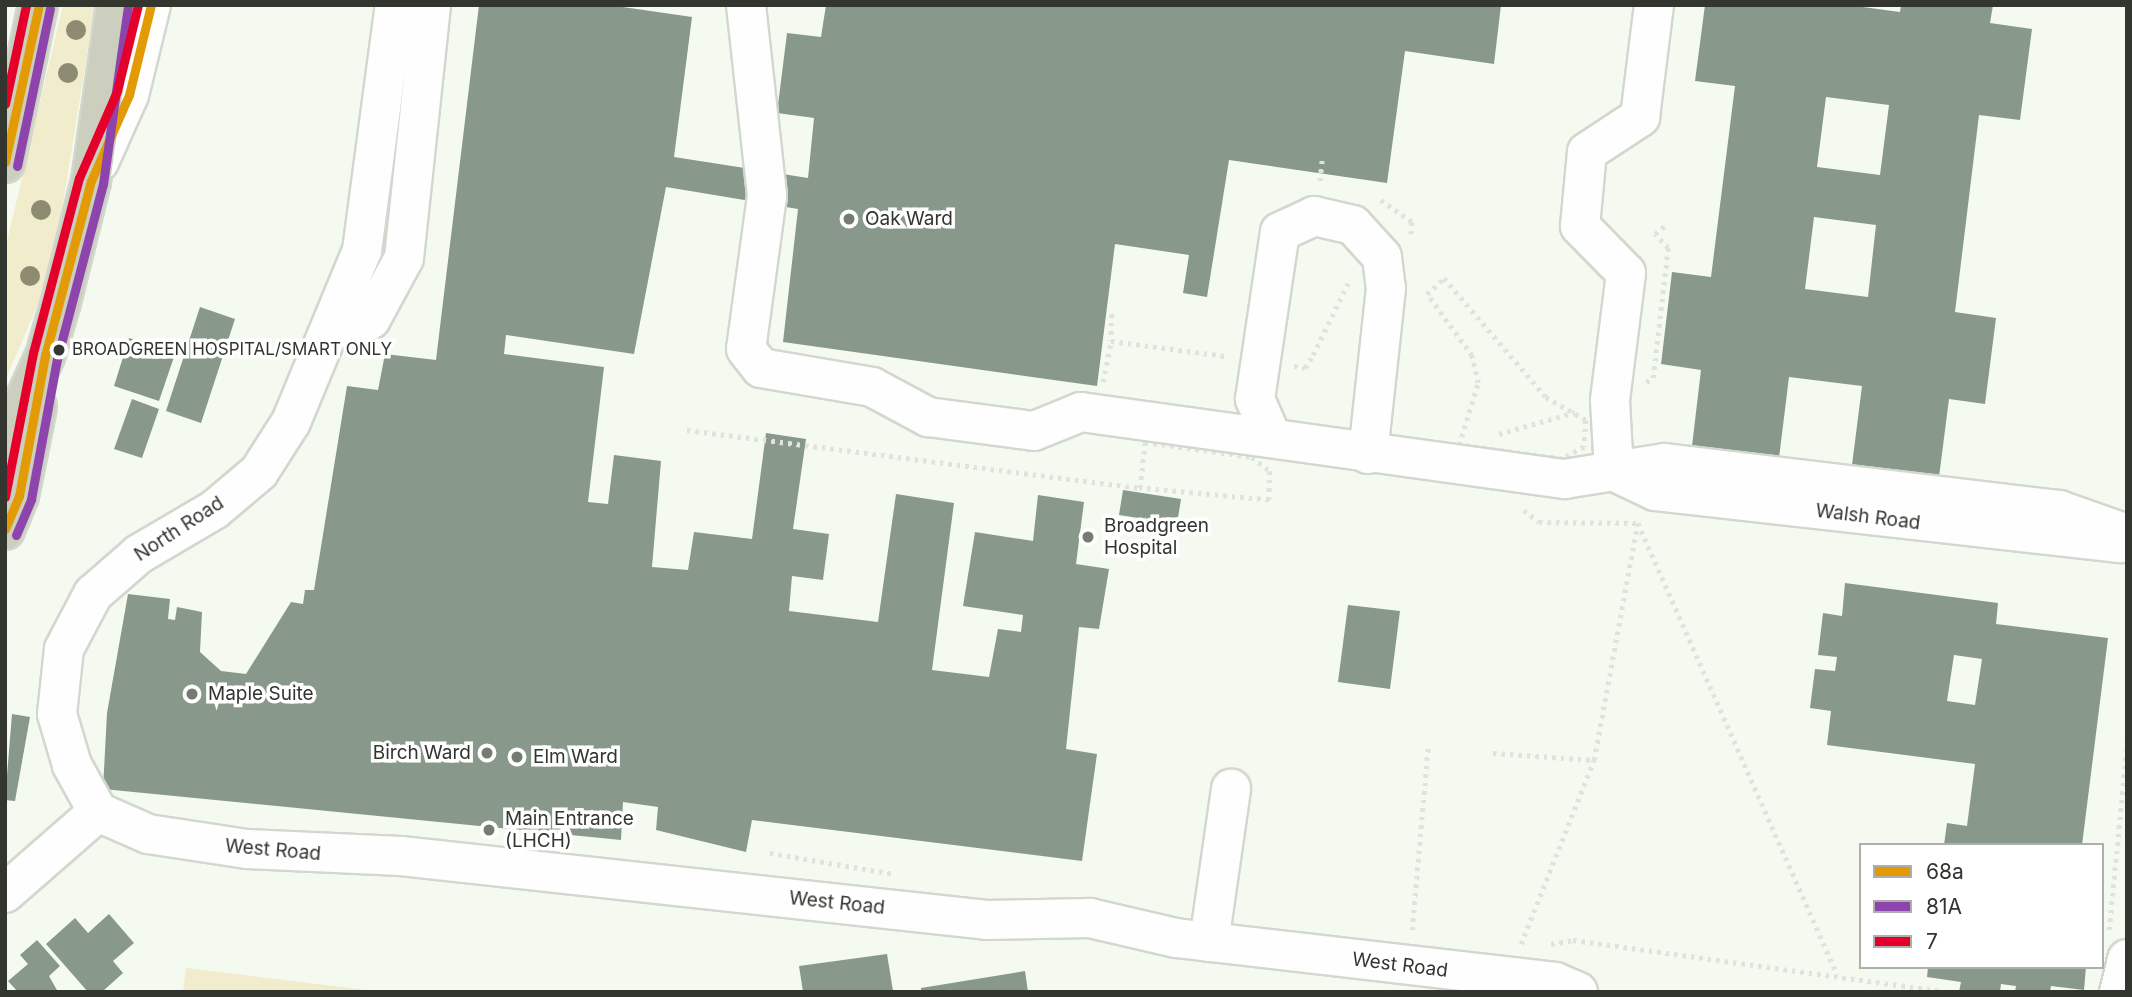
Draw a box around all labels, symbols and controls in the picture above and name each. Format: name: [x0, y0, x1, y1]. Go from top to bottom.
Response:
place label: Oak Ward: [865, 208, 953, 230]
marker: Oak Ward: [839, 209, 859, 229]
place label: BROADGREEN HOSPITAL/SMART ONLY: [72, 340, 392, 360]
marker: BROADGREEN HOSPITAL/SMART ONLY: [52, 343, 66, 357]
street label: North Road: [130, 492, 228, 566]
street label: Walsh Road: [1814, 499, 1922, 535]
place label: Broadgreen Hospital: [1104, 515, 1209, 559]
marker: Broadgreen Hospital: [1078, 527, 1098, 547]
place label: Maple Suite: [208, 683, 314, 705]
marker: Maple Suite: [182, 684, 202, 704]
place label: Birch Ward: [373, 742, 471, 764]
marker: Birch Ward: [477, 743, 497, 763]
place label: Elm Ward: [533, 746, 618, 768]
marker: Elm Ward: [507, 747, 527, 767]
place label: Main Entrance (LHCH): [505, 808, 634, 852]
marker: Main Entrance (LHCH): [479, 820, 499, 840]
street label: West Road: [224, 834, 322, 866]
legend: [1859, 843, 2104, 969]
text: 68a: [1926, 859, 1964, 884]
street label: West Road: [788, 887, 886, 919]
text: 81A: [1926, 894, 1962, 919]
text: 7: [1926, 929, 1938, 954]
street label: West Road: [1351, 948, 1449, 982]

